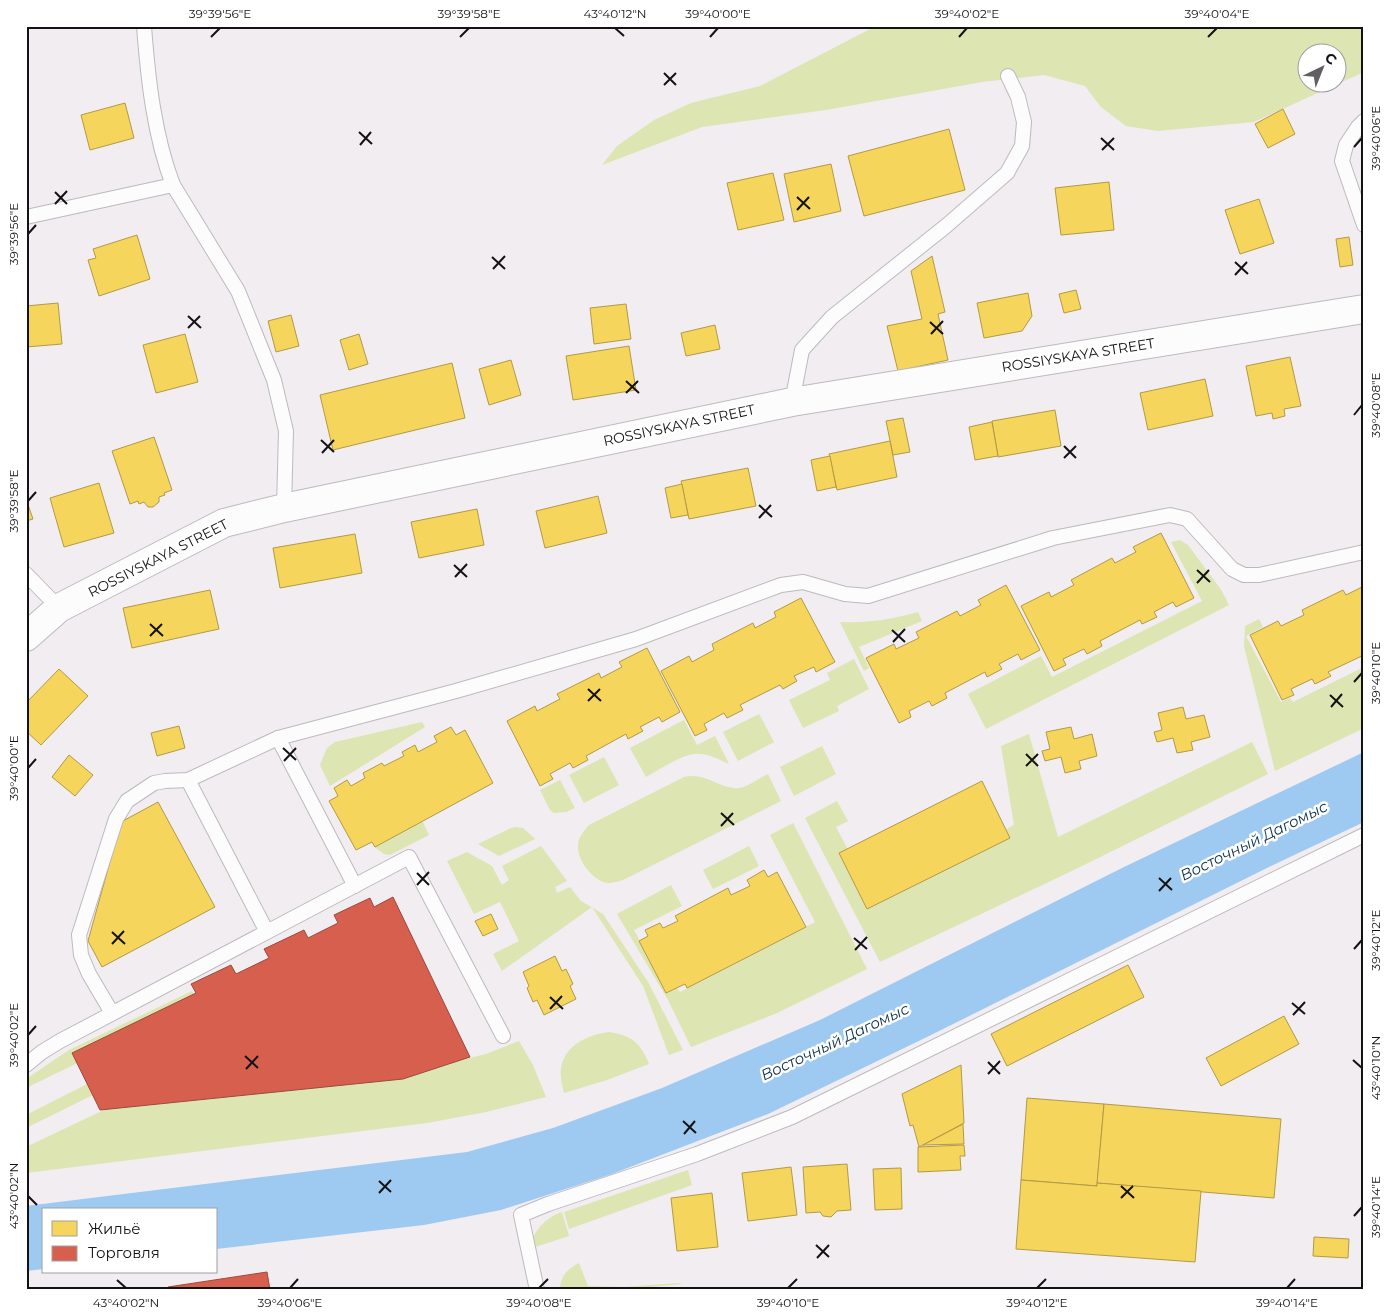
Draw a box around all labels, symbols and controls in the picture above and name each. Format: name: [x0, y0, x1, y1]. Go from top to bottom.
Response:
text: 39°39'56"E: [189, 6, 251, 21]
text: 39°39'58"E: [438, 6, 501, 21]
text: 43°40'12"N: [583, 6, 647, 21]
text: 39°40'00"E: [685, 6, 751, 21]
text: 39°40'02"E: [935, 6, 999, 21]
text: 39°40'04"E: [1184, 6, 1250, 21]
north arrow: [1298, 42, 1348, 92]
text: С: [1321, 48, 1341, 69]
text: 39°40'06"E: [1368, 106, 1383, 170]
text: 39°39'56"E: [6, 203, 21, 265]
street label: ROSSIYSKAYA STREET: [1000, 334, 1156, 376]
text: 39°40'08"E: [1368, 372, 1383, 438]
street label: ROSSIYSKAYA STREET: [601, 400, 757, 450]
text: 39°39'58"E: [6, 470, 21, 533]
street label: ROSSIYSKAYA STREET: [85, 515, 231, 601]
text: 39°40'10"E: [1368, 642, 1383, 704]
text: 39°40'00"E: [6, 735, 21, 801]
water label: Восточный Дагомыс: [1177, 796, 1331, 885]
text: 39°40'12"E: [1368, 909, 1383, 971]
water label: Восточный Дагомыс: [758, 999, 912, 1084]
text: 39°40'02"E: [6, 1003, 21, 1067]
text: 43°40'10"N: [1368, 1036, 1383, 1100]
text: 43°40'02"N: [6, 1163, 21, 1229]
text: 39°40'14"E: [1368, 1176, 1383, 1238]
legend: [42, 1208, 218, 1274]
text: Жильё: [88, 1219, 141, 1238]
text: Торговля: [88, 1243, 160, 1262]
text: 43°40'02"N: [93, 1295, 159, 1310]
text: 39°40'06"E: [258, 1295, 322, 1310]
text: 39°40'08"E: [506, 1295, 572, 1310]
text: 39°40'10"E: [757, 1295, 819, 1310]
text: 39°40'12"E: [1006, 1295, 1068, 1310]
text: 39°40'14"E: [1256, 1295, 1318, 1310]

